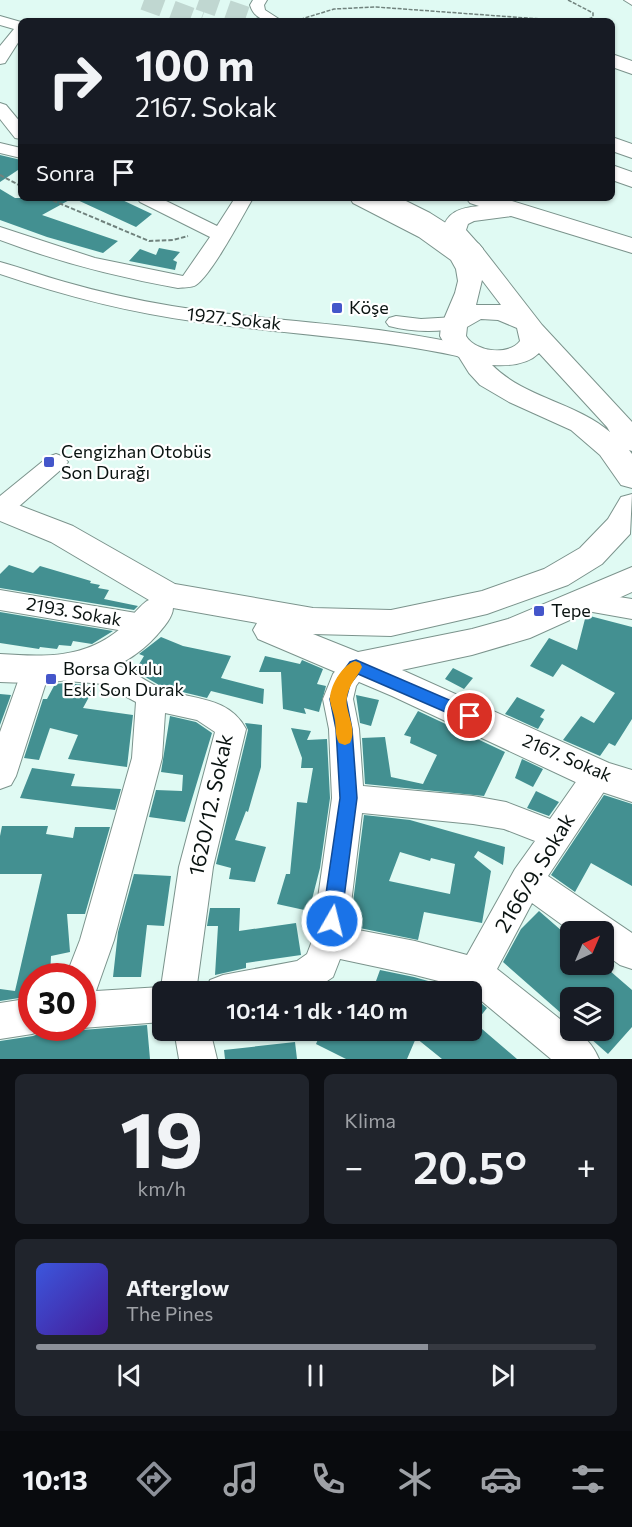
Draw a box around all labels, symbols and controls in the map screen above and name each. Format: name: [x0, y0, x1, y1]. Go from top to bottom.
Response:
text: 100 m: [135, 38, 255, 90]
icon: right: [36, 42, 114, 120]
text: 2167. Sokak: [135, 90, 277, 123]
icon: arrive: [107, 156, 140, 189]
text: Sonra: [36, 159, 95, 186]
place label: Köşe: [349, 296, 389, 318]
marker: Köşe: [330, 301, 344, 315]
street label: 1927. Sokak: [186, 302, 283, 334]
place label: Cengizhan Otobüs Son Durağı: [61, 440, 212, 483]
marker: Cengizhan Otobüs Son Durağı: [42, 455, 56, 469]
street label: 2193. Sokak: [25, 592, 124, 630]
place label: Tepe: [551, 599, 591, 621]
marker: Tepe: [532, 604, 546, 618]
place label: Borsa Okulu Eski Son Durak: [63, 657, 184, 700]
marker: Borsa Okulu Eski Son Durak: [44, 672, 58, 686]
pin: [444, 690, 495, 741]
icon: arrive: [453, 699, 486, 732]
street label: 2167. Sokak: [519, 728, 616, 786]
street label: 1620/12. Sokak: [182, 732, 237, 878]
street label: 2166/9. Sokak: [488, 808, 579, 936]
position arrow: [300, 889, 364, 953]
north arrow: [560, 921, 614, 975]
map controls: [560, 921, 614, 1041]
speed limit sign: 30: [18, 963, 96, 1041]
button: layers: [560, 987, 614, 1041]
text: 10:14 · 1 dk · 140 m: [226, 997, 408, 1024]
text: 19: [120, 1089, 203, 1184]
text: Klima: [345, 1108, 396, 1132]
text: 20.5°: [413, 1138, 527, 1193]
text: −: [345, 1145, 363, 1186]
text: +: [577, 1145, 596, 1186]
text: km/h: [137, 1176, 186, 1200]
text: Afterglow: [126, 1274, 229, 1301]
text: The Pines: [126, 1301, 213, 1325]
icon: previous: [113, 1359, 146, 1392]
icon: pause: [299, 1359, 332, 1392]
icon: next: [486, 1359, 519, 1392]
icon: directions: [133, 1458, 175, 1500]
icon: music: [220, 1458, 262, 1500]
icon: phone: [307, 1458, 349, 1500]
icon: climate: [394, 1458, 436, 1500]
icon: car: [480, 1458, 522, 1500]
icon: filters: [567, 1458, 609, 1500]
text: 10:13: [22, 1463, 88, 1496]

